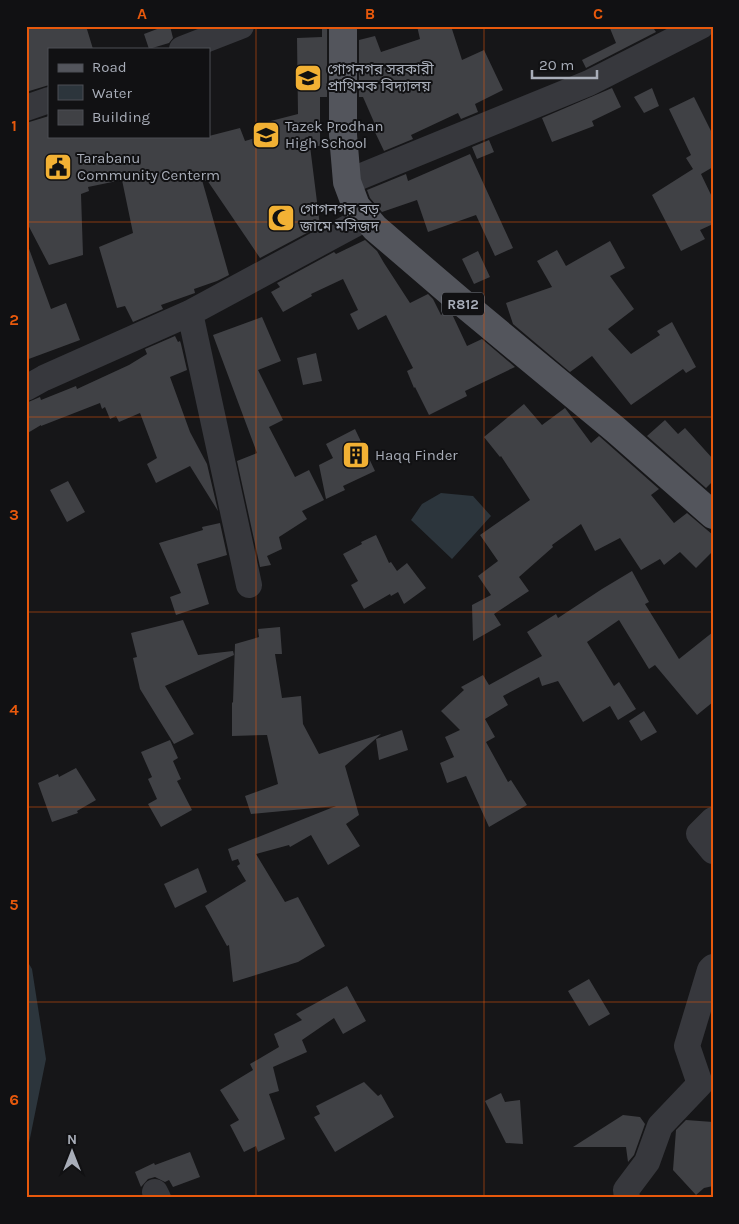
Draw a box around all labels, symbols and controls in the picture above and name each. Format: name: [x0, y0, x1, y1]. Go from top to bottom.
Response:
text: A: [137, 4, 147, 23]
text: B: [365, 4, 375, 23]
text: C: [593, 4, 603, 23]
legend: [48, 48, 210, 138]
scale bar: [532, 48, 596, 80]
text: 20 m: [539, 56, 574, 74]
text: Road: [92, 58, 127, 76]
place label: গোগনগর সরকারী প্রাথিমক বিদ্যালয়: [327, 60, 435, 95]
school or university icon: গোগনগর সরকারী প্রাথিমক বিদ্যালয়: [293, 63, 323, 93]
text: Water: [92, 84, 133, 102]
text: Building: [92, 108, 150, 126]
text: 1: [11, 116, 17, 135]
place label: Tazek Prodhan High School: [285, 117, 383, 152]
school or university icon: Tazek Prodhan High School: [251, 120, 281, 150]
place label: Tarabanu Community Centerm: [77, 149, 220, 184]
public building icon: Tarabanu Community Centerm: [43, 152, 73, 182]
place label: গোগনগর বড় জামে মসিজদ: [299, 200, 380, 235]
mosque icon: গোগনগর বড় জামে মসিজদ: [266, 203, 296, 233]
road number: R812: [442, 292, 484, 316]
text: 2: [9, 310, 19, 329]
building icon: Haqq Finder: [341, 440, 371, 470]
place label: Haqq Finder: [375, 446, 458, 464]
text: 3: [9, 505, 19, 524]
text: 4: [9, 700, 19, 719]
text: 5: [9, 895, 19, 914]
text: 6: [9, 1090, 19, 1109]
north arrow: [48, 1126, 98, 1176]
text: N: [67, 1131, 77, 1148]

